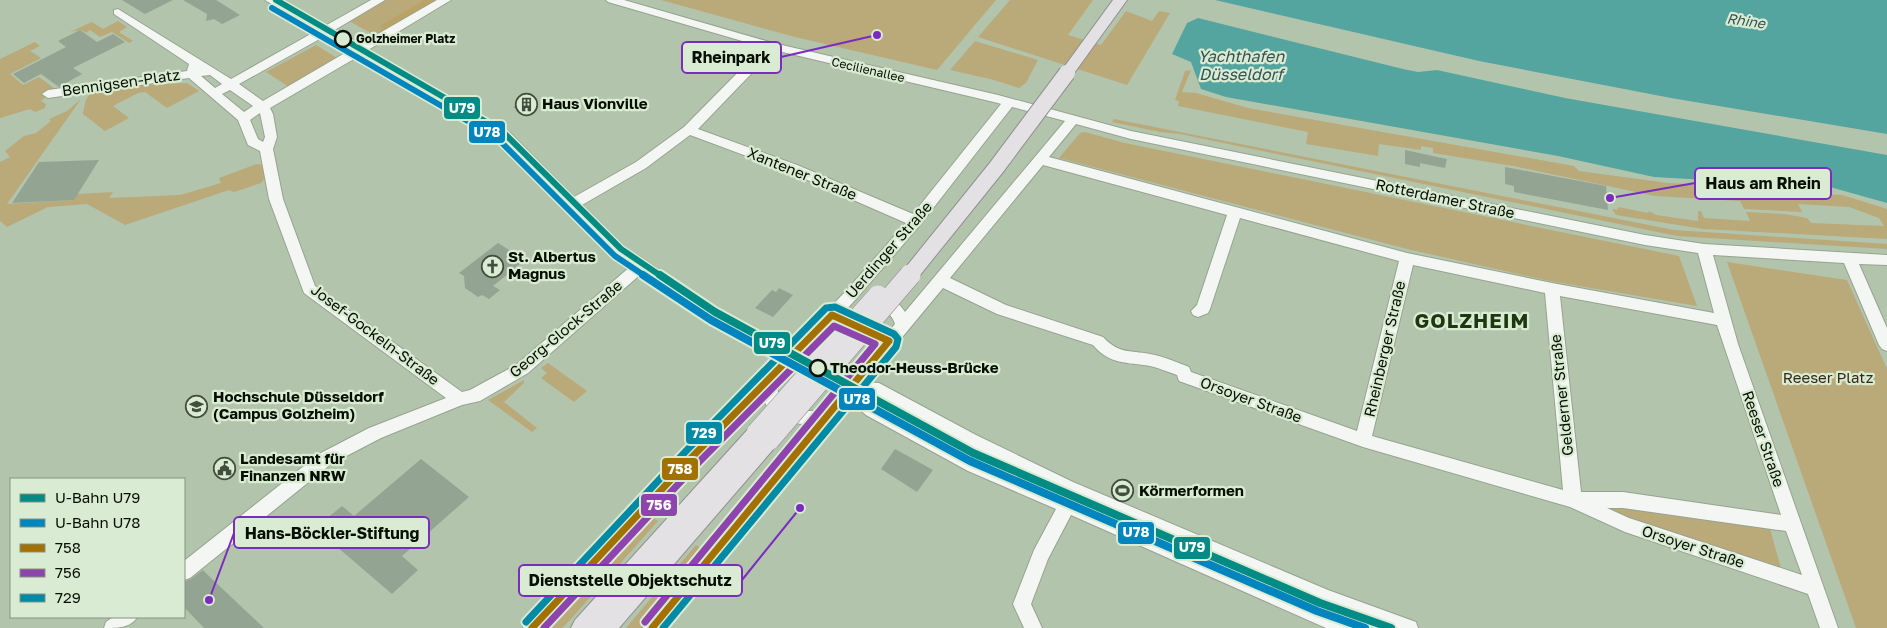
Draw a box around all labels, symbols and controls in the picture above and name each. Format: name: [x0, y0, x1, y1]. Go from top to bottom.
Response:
water label: Rhine: [1726, 9, 1767, 32]
marker: Golzheimer Platz: [334, 30, 352, 48]
place label: Golzheimer Platz: [356, 31, 455, 46]
callout: Rheinpark: [682, 42, 781, 73]
water label: Yachthafen Düsseldorf: [1198, 46, 1286, 84]
text: Rheinpark: [692, 47, 771, 67]
street label: Cecilienallee: [830, 54, 906, 85]
street label: Bennigsen-Platz: [61, 65, 181, 99]
building icon: Haus Vionville: [514, 92, 538, 116]
place label: Haus Vionville: [542, 94, 648, 112]
line badge: U79: [443, 96, 481, 120]
text: U79: [449, 99, 475, 116]
line badge: U78: [468, 120, 506, 144]
text: U78: [474, 123, 500, 140]
street label: Xantener Straße: [745, 143, 860, 203]
callout: Haus am Rhein: [1695, 168, 1831, 199]
text: Haus am Rhein: [1705, 173, 1821, 193]
street label: Rotterdamer Straße: [1374, 175, 1517, 222]
street label: Uerdinger Straße: [841, 197, 935, 301]
place label: St. Albertus Magnus: [508, 247, 596, 282]
church icon: St. Albertus Magnus: [480, 254, 504, 278]
street label: Georg-Glock-Straße: [505, 276, 626, 381]
street label: Rheinberger Straße: [1360, 279, 1409, 419]
street label: Josef-Gockeln-Straße: [308, 280, 444, 389]
district label: GOLZHEIM: [1415, 308, 1529, 332]
line badge: U79: [753, 331, 791, 355]
street label: Gelderner Straße: [1546, 333, 1576, 457]
text: U79: [759, 334, 785, 351]
place label: Theodor-Heuss-Brücke: [830, 358, 999, 376]
marker: Theodor-Heuss-Brücke: [809, 359, 827, 377]
park label: Reeser Platz: [1783, 368, 1874, 386]
street label: Orsoyer Straße: [1198, 372, 1305, 426]
place label: Hochschule Düsseldorf (Campus Golzheim): [213, 387, 384, 422]
line badge: U78: [838, 387, 876, 411]
street label: Reeser Straße: [1739, 388, 1789, 489]
text: U78: [844, 390, 870, 407]
school or university icon: Hochschule Düsseldorf (Campus Golzheim): [185, 394, 209, 418]
line badge: 729: [685, 421, 723, 445]
text: 729: [691, 424, 717, 441]
place label: Landesamt für Finanzen NRW: [240, 449, 346, 484]
public building icon: Landesamt für Finanzen NRW: [212, 456, 236, 480]
line badge: 758: [661, 457, 699, 481]
text: 758: [667, 460, 693, 477]
legend: [10, 478, 185, 618]
sports icon: Körmerformen: [1111, 479, 1135, 503]
place label: Körmerformen: [1139, 481, 1244, 499]
text: U-Bahn U79: [55, 488, 140, 506]
line badge: 756: [640, 493, 678, 517]
text: 756: [646, 496, 672, 513]
text: U-Bahn U78: [55, 513, 140, 531]
callout: Hans-Böckler-Stiftung: [234, 517, 429, 548]
line badge: U78: [1117, 521, 1155, 545]
street label: Orsoyer Straße: [1640, 521, 1747, 571]
text: Hans-Böckler-Stiftung: [245, 523, 419, 543]
text: U78: [1123, 523, 1149, 540]
line badge: U79: [1173, 536, 1211, 560]
text: 758: [55, 538, 81, 556]
text: U79: [1179, 538, 1205, 555]
text: 756: [55, 563, 81, 581]
callout: Dienststelle Objektschutz: [519, 565, 742, 596]
text: Dienststelle Objektschutz: [528, 570, 732, 590]
text: 729: [55, 588, 81, 606]

